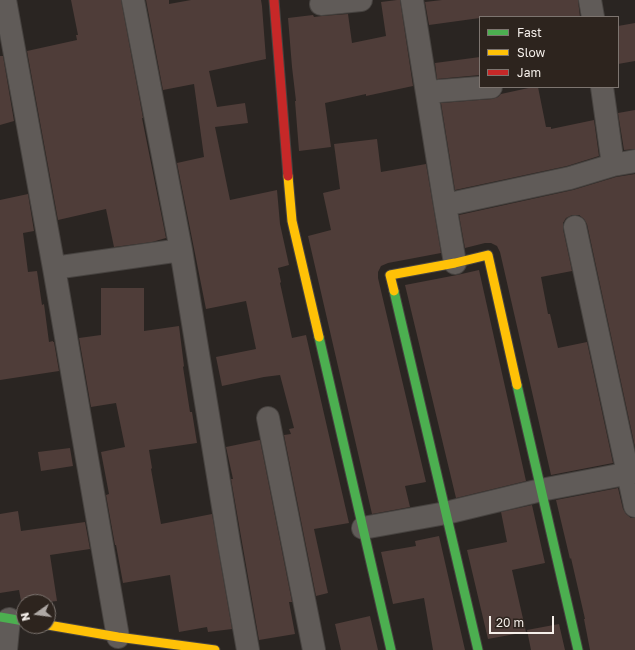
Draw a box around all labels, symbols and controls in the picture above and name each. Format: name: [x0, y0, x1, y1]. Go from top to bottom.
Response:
legend: [479, 16, 619, 88]
text: Fast: [517, 25, 542, 40]
text: Slow: [517, 45, 545, 60]
text: Jam: [517, 65, 541, 80]
north arrow: [16, 594, 56, 634]
scale bar: [491, 608, 556, 634]
text: N: [18, 611, 32, 622]
text: 20 m: [496, 615, 524, 630]

